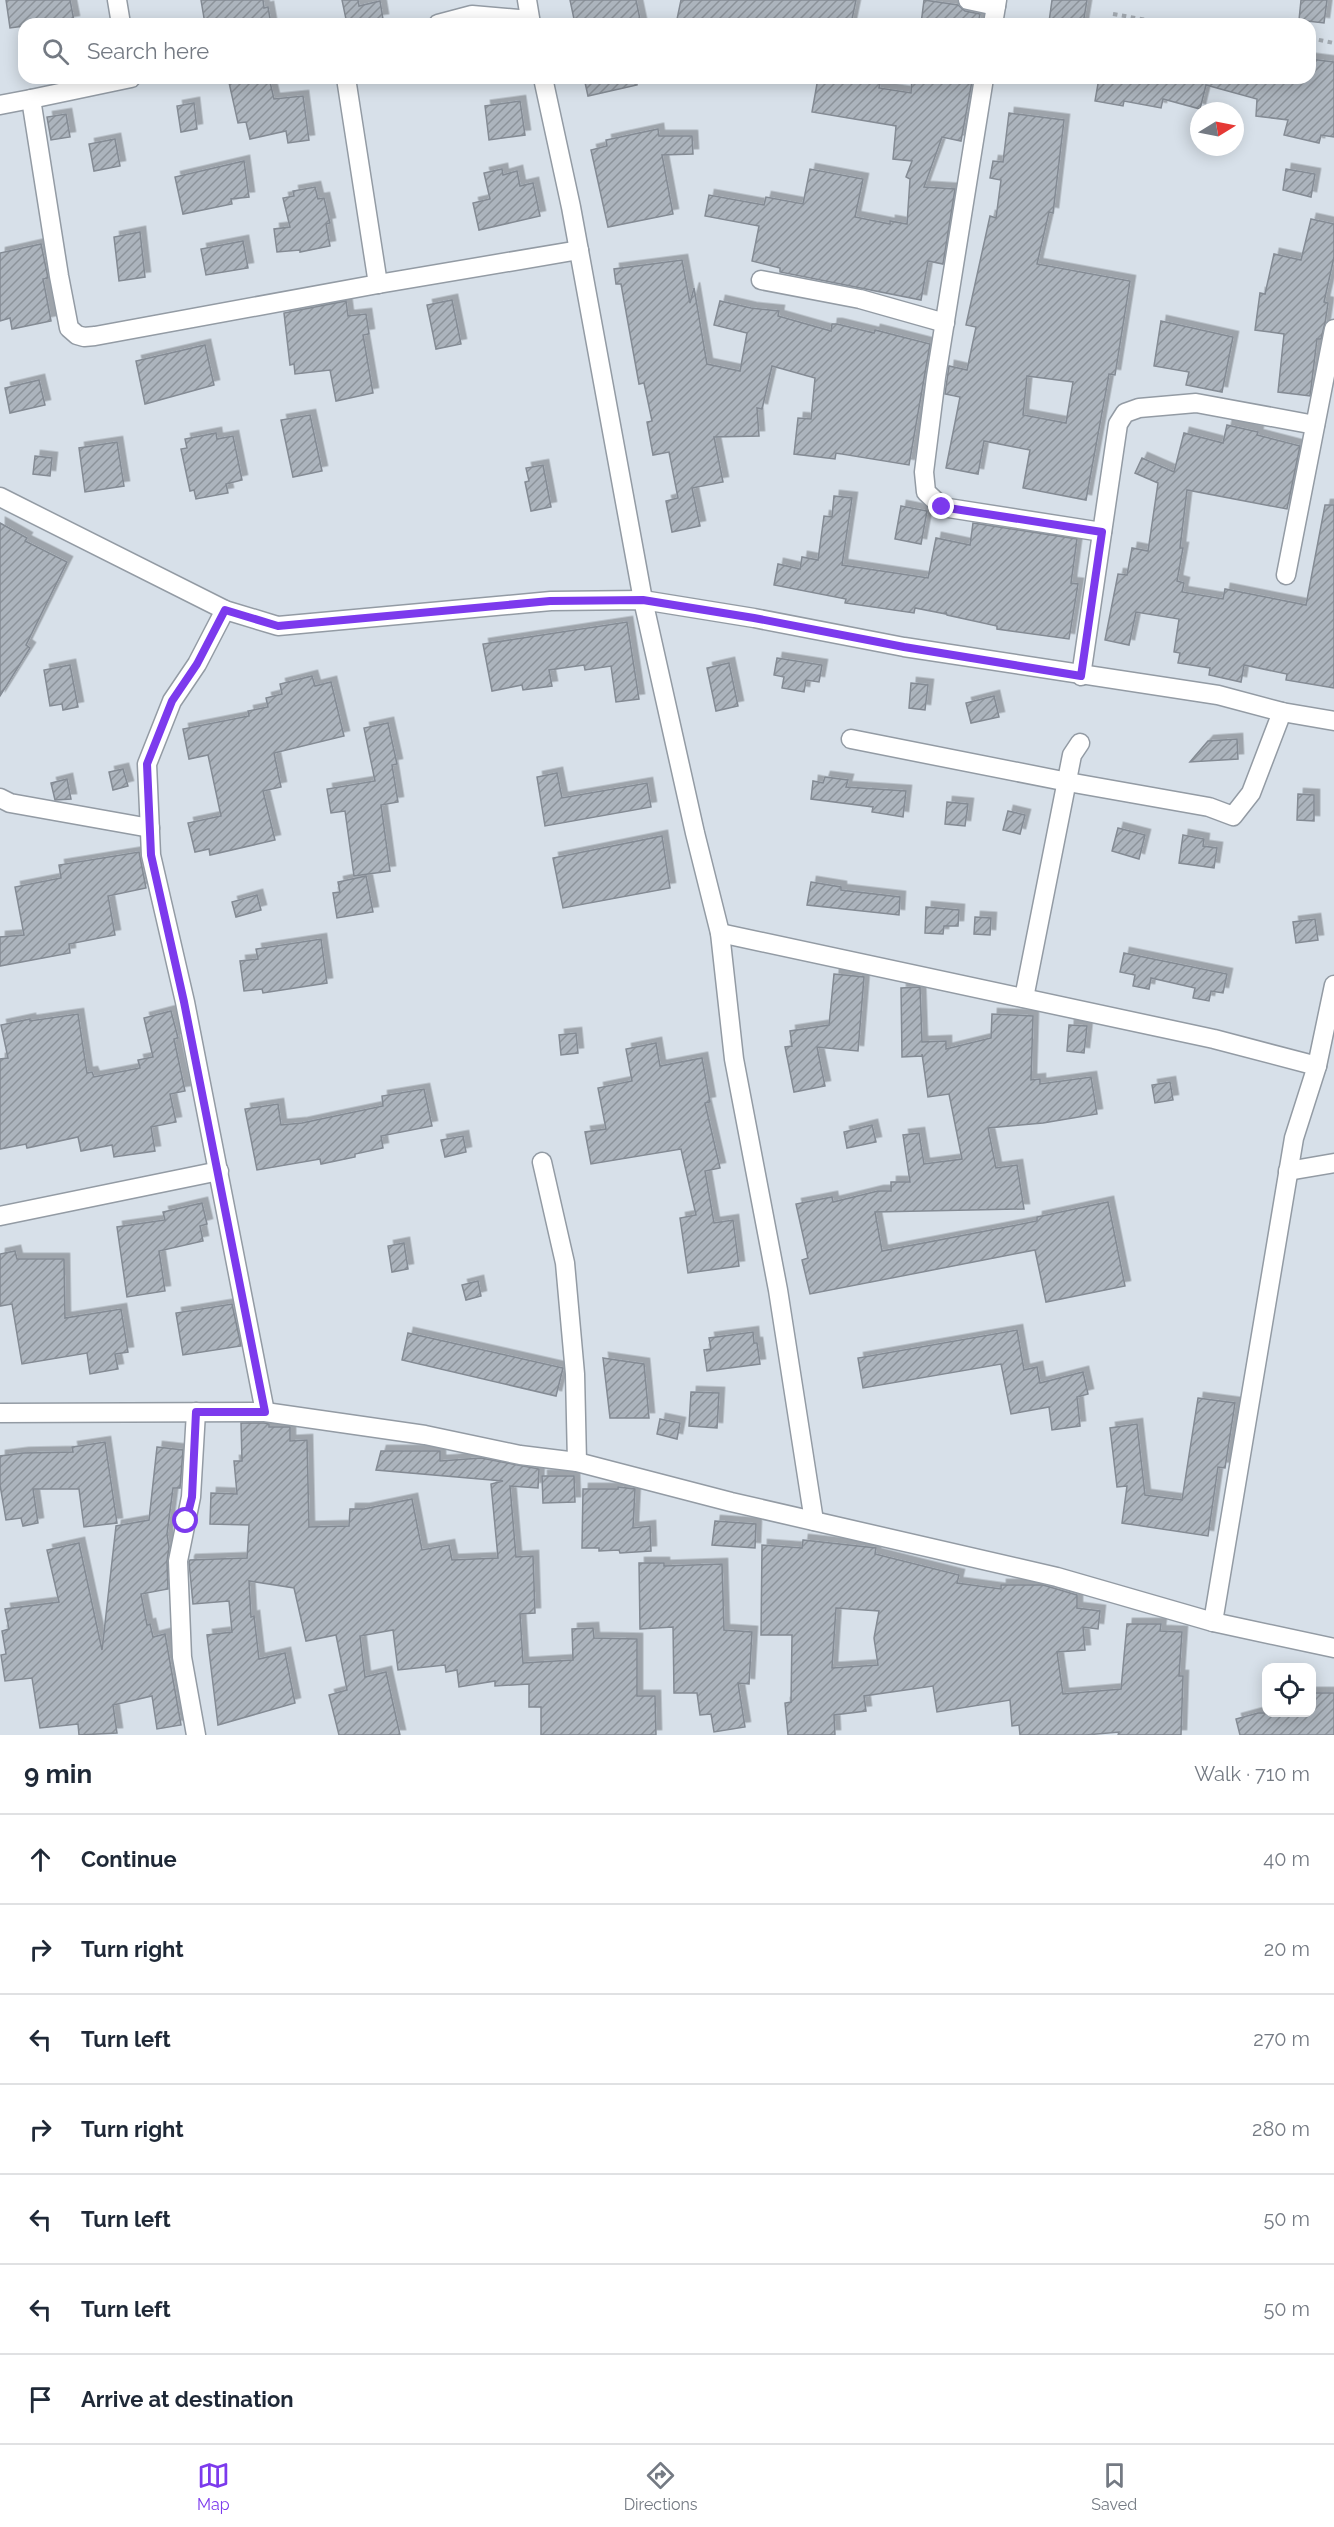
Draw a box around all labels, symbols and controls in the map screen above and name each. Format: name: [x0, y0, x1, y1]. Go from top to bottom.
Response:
search box: [18, 18, 1316, 84]
icon: search: [39, 35, 72, 68]
text: Search here: [87, 38, 209, 64]
north arrow: [1190, 102, 1244, 156]
route end: [928, 493, 954, 519]
route start: [172, 1507, 198, 1533]
map controls: [1262, 1663, 1316, 1717]
button: locate: [1262, 1663, 1316, 1717]
text: 9 min: [24, 1759, 92, 1789]
text: Walk · 710 m: [1194, 1762, 1310, 1786]
icon: ahead: [24, 1843, 57, 1876]
text: Continue: [81, 1846, 177, 1872]
text: 40 m: [1263, 1847, 1310, 1871]
icon: right: [24, 1933, 57, 1966]
text: Turn right: [81, 1936, 184, 1962]
text: 20 m: [1264, 1937, 1310, 1961]
icon: left: [24, 2023, 57, 2056]
text: Turn left: [81, 2026, 171, 2052]
text: 270 m: [1253, 2027, 1310, 2051]
icon: right: [24, 2113, 57, 2146]
text: Turn right: [81, 2116, 184, 2142]
text: 280 m: [1252, 2117, 1310, 2141]
icon: left: [24, 2203, 57, 2236]
text: Turn left: [81, 2206, 171, 2232]
text: 50 m: [1263, 2207, 1310, 2231]
icon: left: [24, 2293, 57, 2326]
text: Turn left: [81, 2296, 171, 2322]
text: 50 m: [1263, 2297, 1310, 2321]
icon: arrive: [24, 2383, 57, 2416]
text: Arrive at destination: [81, 2386, 294, 2412]
tab: Map: [197, 2459, 230, 2514]
tab: Directions: [624, 2459, 698, 2514]
tab: Saved: [1091, 2459, 1137, 2514]

